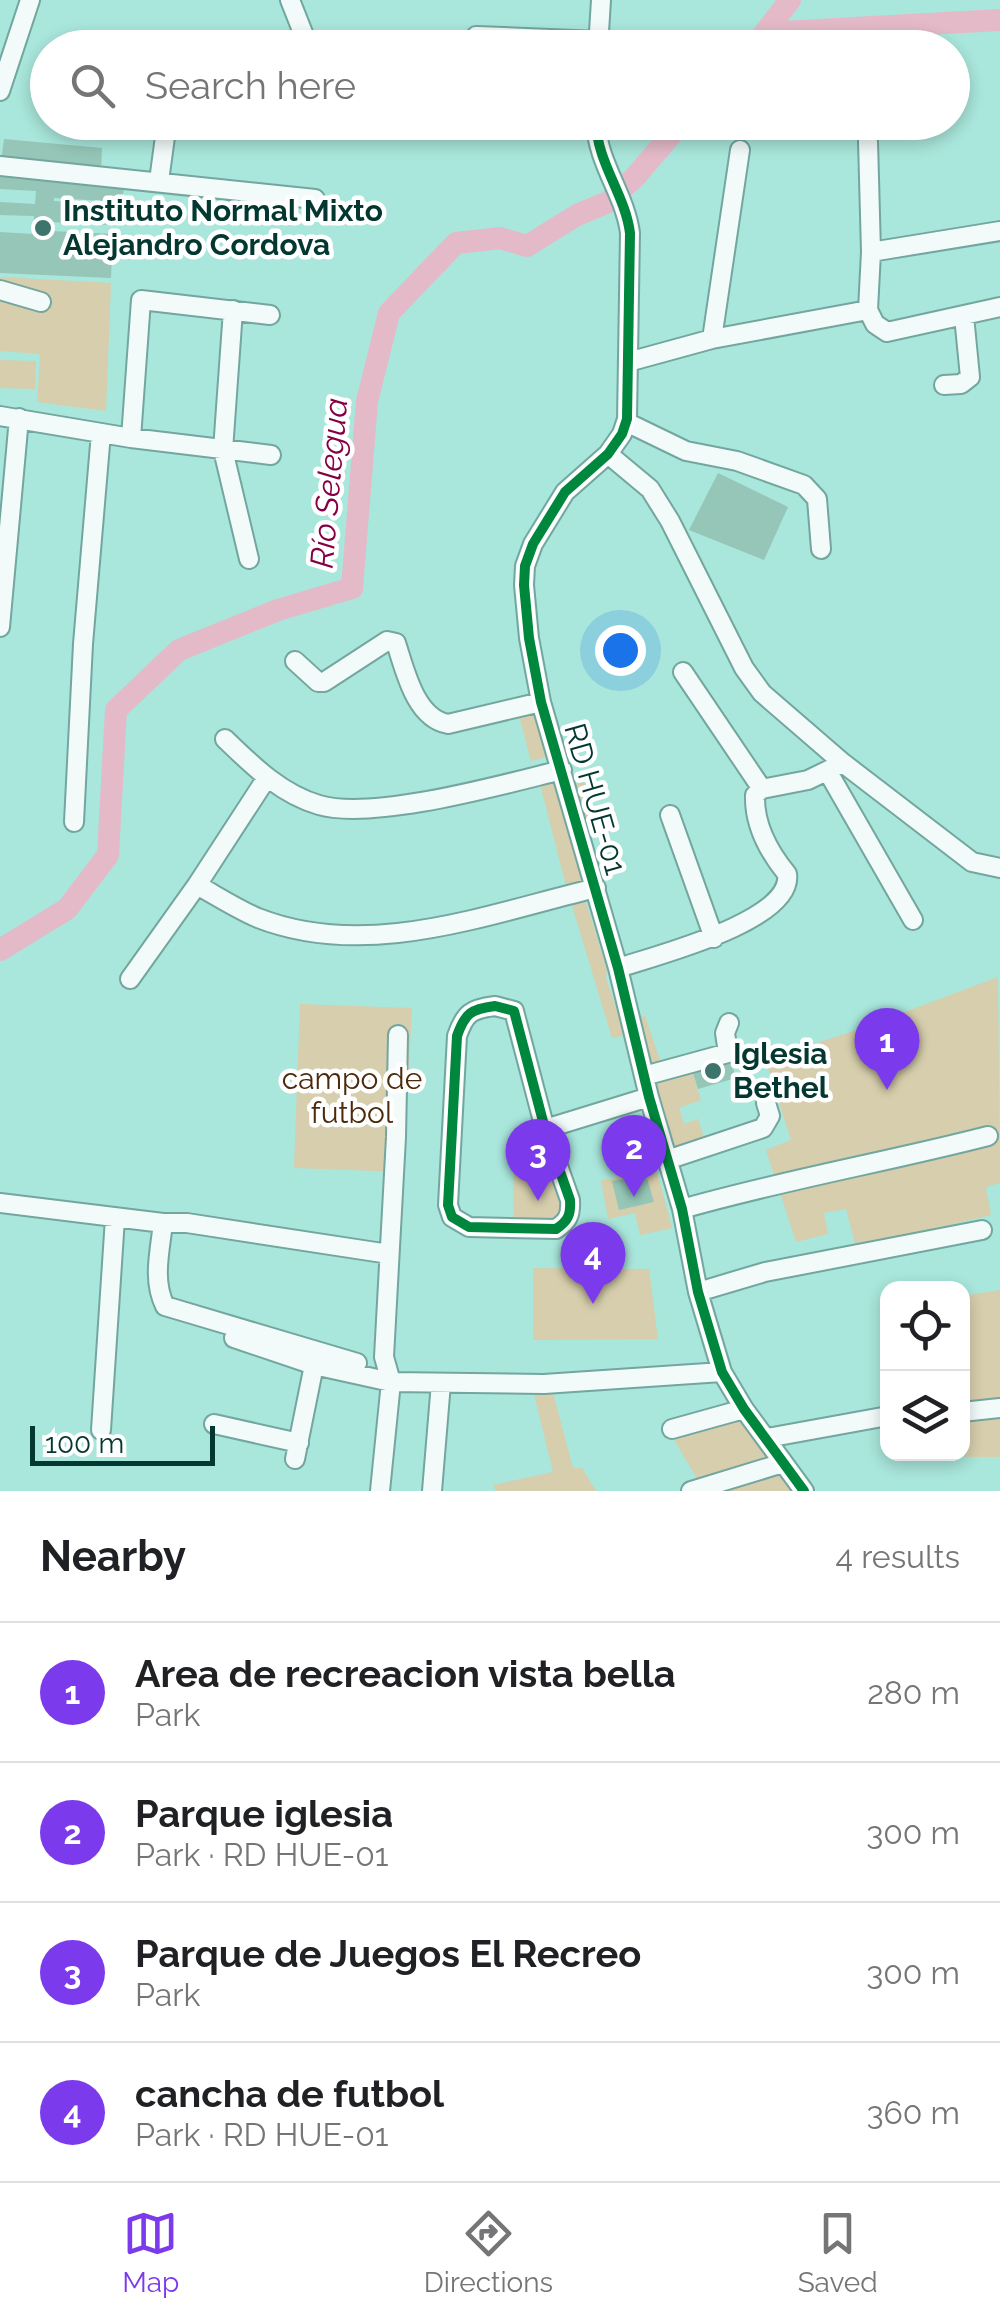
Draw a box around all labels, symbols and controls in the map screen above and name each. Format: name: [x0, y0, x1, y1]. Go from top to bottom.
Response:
search box: [30, 30, 970, 140]
icon: search: [65, 58, 120, 113]
text: Search here: [145, 63, 356, 108]
place label: Instituto Normal Mixto Alejandro Cordova: [63, 193, 383, 262]
marker: Instituto Normal Mixto Alejandro Cordova: [32, 217, 54, 239]
water label: Río Selegua: [303, 396, 354, 570]
your location: [595, 625, 646, 676]
street label: RD HUE-01: [557, 719, 634, 879]
pin: 1: [854, 1008, 920, 1090]
place label: Iglesia Bethel: [733, 1036, 829, 1105]
marker: Iglesia Bethel: [702, 1060, 724, 1082]
park label: campo de futbol: [282, 1061, 422, 1130]
pin: 2: [602, 1114, 666, 1197]
pin: 3: [506, 1118, 570, 1201]
pin: 4: [560, 1222, 626, 1304]
map controls: [880, 1281, 970, 1461]
button: locate: [880, 1281, 970, 1371]
button: layers: [880, 1371, 970, 1461]
scale bar: [30, 1421, 215, 1466]
text: 100 m: [45, 1427, 124, 1460]
text: Nearby: [40, 1532, 186, 1581]
text: 4 results: [836, 1538, 960, 1575]
text: Area de recreacion vista bella: [135, 1651, 676, 1696]
text: 1: [65, 1674, 80, 1711]
text: 280 m: [867, 1674, 960, 1711]
text: Park: [135, 1696, 200, 1733]
text: Parque iglesia: [135, 1791, 393, 1836]
text: 2: [63, 1814, 82, 1851]
text: 300 m: [866, 1814, 960, 1851]
text: Park · RD HUE-01: [135, 1836, 389, 1873]
text: Parque de Juegos El Recreo: [135, 1931, 641, 1976]
text: 3: [64, 1954, 81, 1991]
text: 300 m: [866, 1954, 960, 1991]
text: Park: [135, 1976, 200, 2013]
text: cancha de futbol: [135, 2071, 444, 2116]
text: 4: [63, 2094, 82, 2131]
text: 360 m: [866, 2094, 960, 2131]
text: Park · RD HUE-01: [135, 2116, 389, 2153]
tab: Map: [122, 2206, 179, 2299]
tab: Directions: [424, 2206, 553, 2299]
tab: Saved: [798, 2206, 878, 2299]

